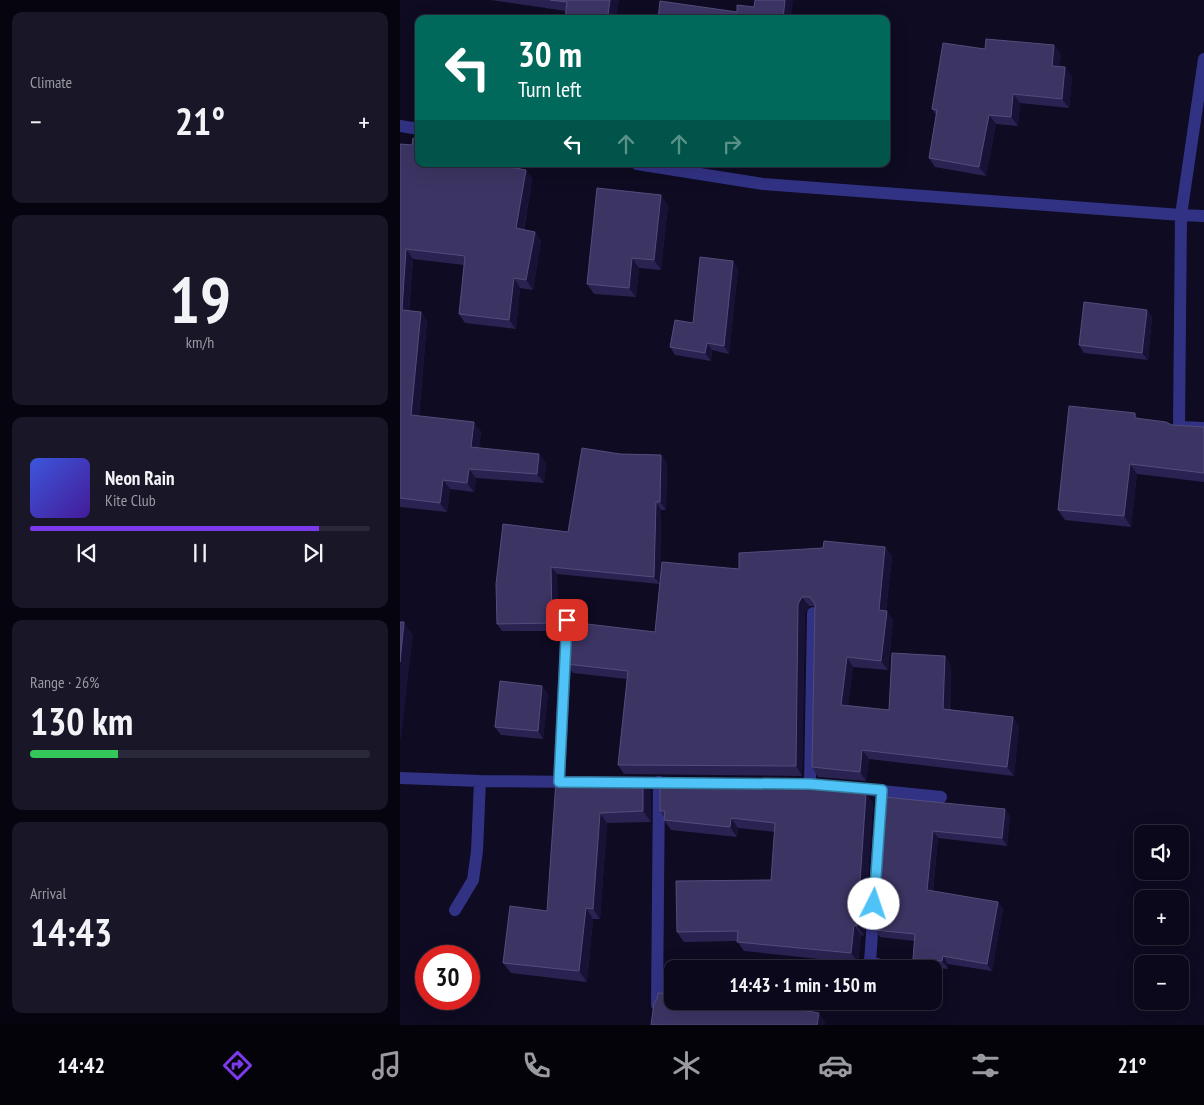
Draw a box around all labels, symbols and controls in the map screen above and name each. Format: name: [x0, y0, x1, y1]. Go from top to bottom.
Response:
text: 30 m: [518, 31, 582, 77]
icon: left: [435, 35, 500, 100]
text: Climate: [30, 72, 72, 92]
text: Turn left: [518, 75, 582, 103]
text: 21°: [175, 96, 225, 145]
text: −: [30, 103, 42, 140]
text: +: [358, 103, 370, 140]
icon: left: [559, 130, 587, 158]
icon: ahead: [612, 130, 640, 158]
icon: ahead: [665, 130, 693, 158]
icon: right: [718, 130, 746, 158]
text: 19: [169, 257, 231, 341]
text: km/h: [186, 332, 214, 352]
text: Neon Rain: [105, 466, 174, 490]
text: Kite Club: [105, 490, 156, 510]
icon: previous: [73, 539, 101, 567]
icon: pause: [186, 539, 214, 567]
icon: next: [299, 539, 327, 567]
pin: [546, 599, 588, 641]
icon: arrive: [553, 606, 581, 634]
text: Range · 26%: [30, 672, 99, 692]
text: 130 km: [30, 696, 133, 745]
map controls: [1134, 825, 1189, 1010]
button: sound: [1134, 825, 1189, 880]
position arrow: [847, 877, 899, 929]
text: Arrival: [30, 883, 66, 903]
button: +: [1134, 890, 1189, 945]
text: 14:43: [30, 907, 112, 956]
speed limit sign: 30: [415, 945, 480, 1010]
button: −: [1134, 955, 1189, 1010]
text: 14:43 · 1 min · 150 m: [730, 973, 876, 997]
icon: directions: [220, 1048, 255, 1083]
icon: music: [369, 1048, 404, 1083]
icon: phone: [519, 1048, 554, 1083]
icon: climate: [669, 1048, 704, 1083]
icon: car: [818, 1048, 853, 1083]
icon: filters: [968, 1048, 1003, 1083]
text: 14:42: [57, 1051, 105, 1079]
text: 21°: [1118, 1051, 1147, 1079]

